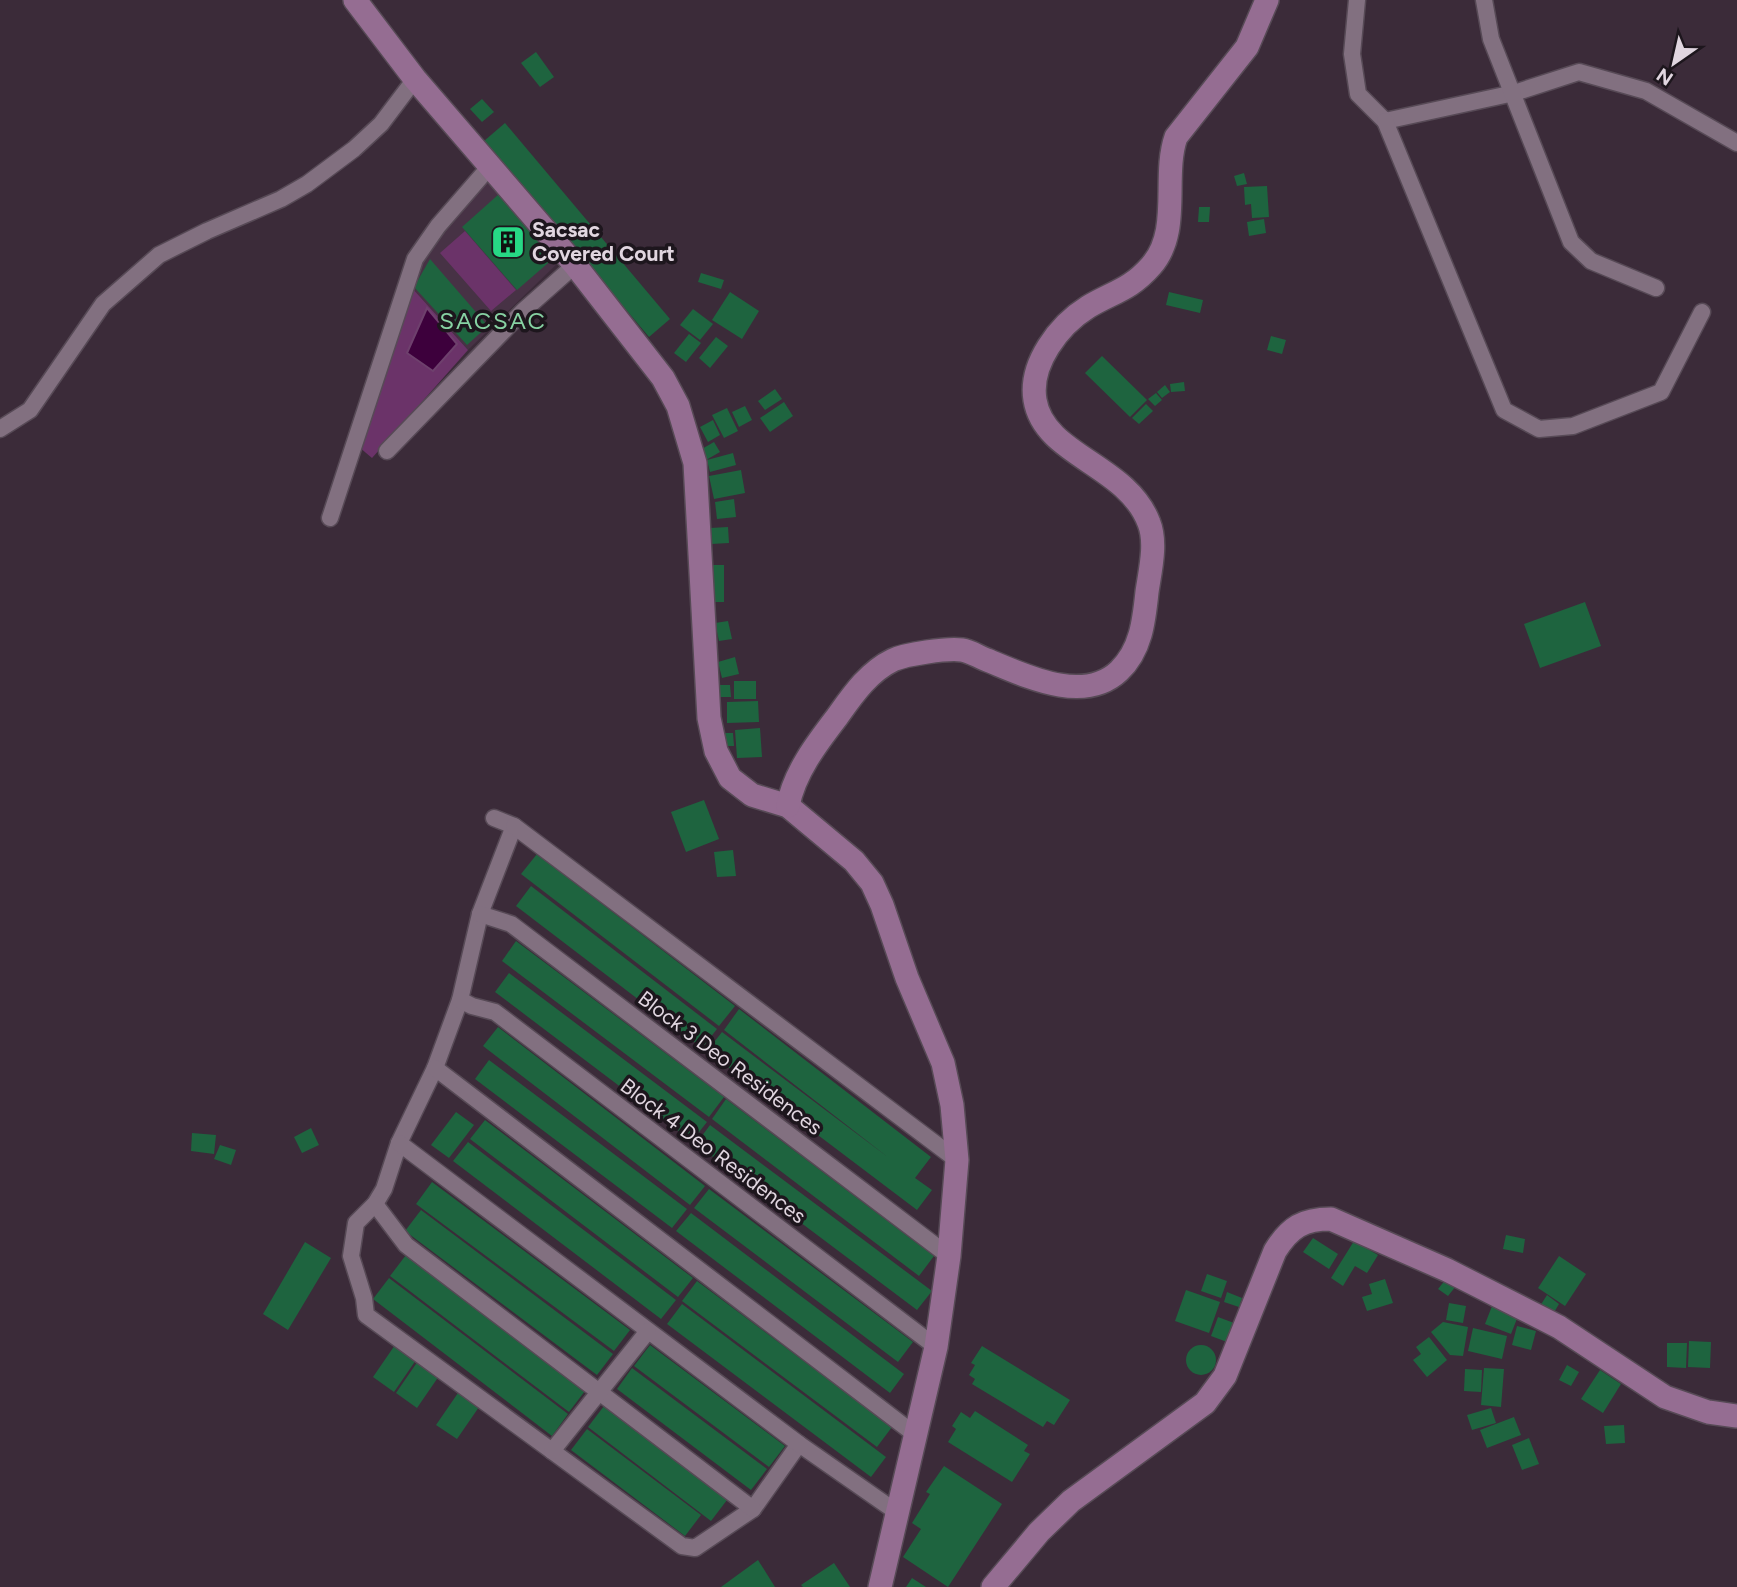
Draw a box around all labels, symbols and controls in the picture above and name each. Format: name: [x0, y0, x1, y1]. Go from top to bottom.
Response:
north arrow: [1639, 28, 1709, 98]
text: N: [1652, 63, 1677, 90]
place label: Sacsac Covered Court: [532, 217, 675, 266]
building icon: Sacsac Covered Court: [489, 223, 527, 261]
district label: SACSAC: [439, 306, 547, 335]
street label: Block 3 Deo Residences: [633, 985, 827, 1140]
street label: Block 4 Deo Residences: [616, 1073, 811, 1228]

